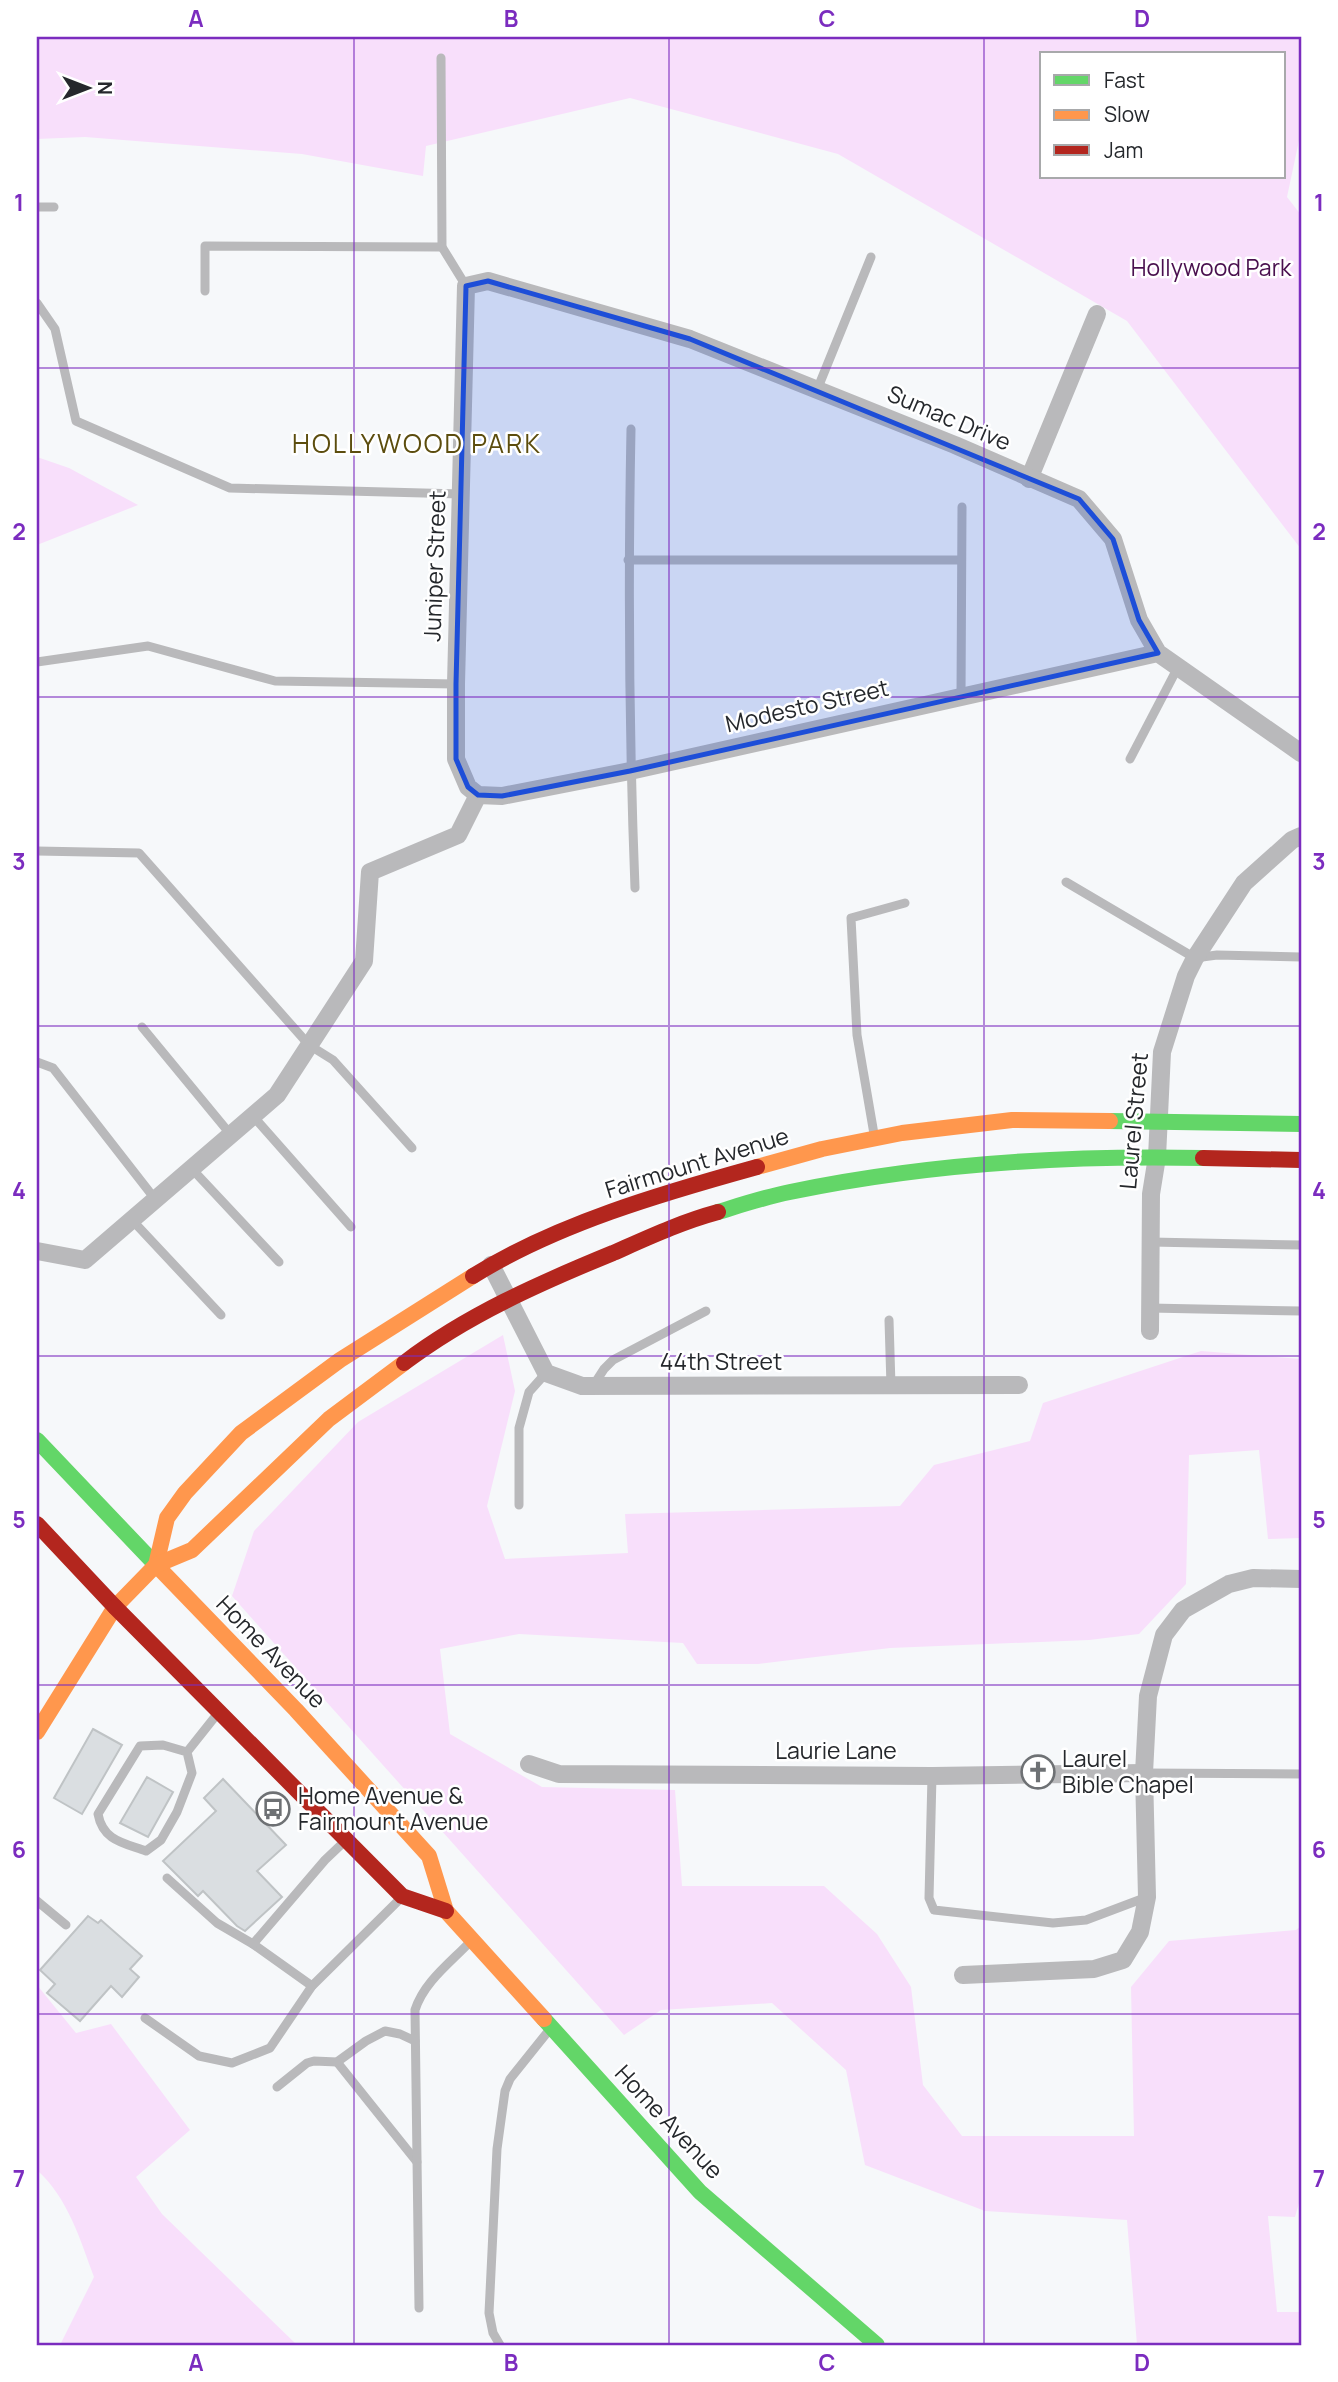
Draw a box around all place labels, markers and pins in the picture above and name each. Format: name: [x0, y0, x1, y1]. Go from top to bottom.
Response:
place label: Laurel Bible Chapel: [1062, 1742, 1194, 1800]
church icon: Laurel Bible Chapel: [1019, 1753, 1057, 1791]
place label: Home Avenue & Fairmount Avenue: [298, 1779, 488, 1837]
bus stop icon: Home Avenue & Fairmount Avenue: [254, 1790, 292, 1828]

